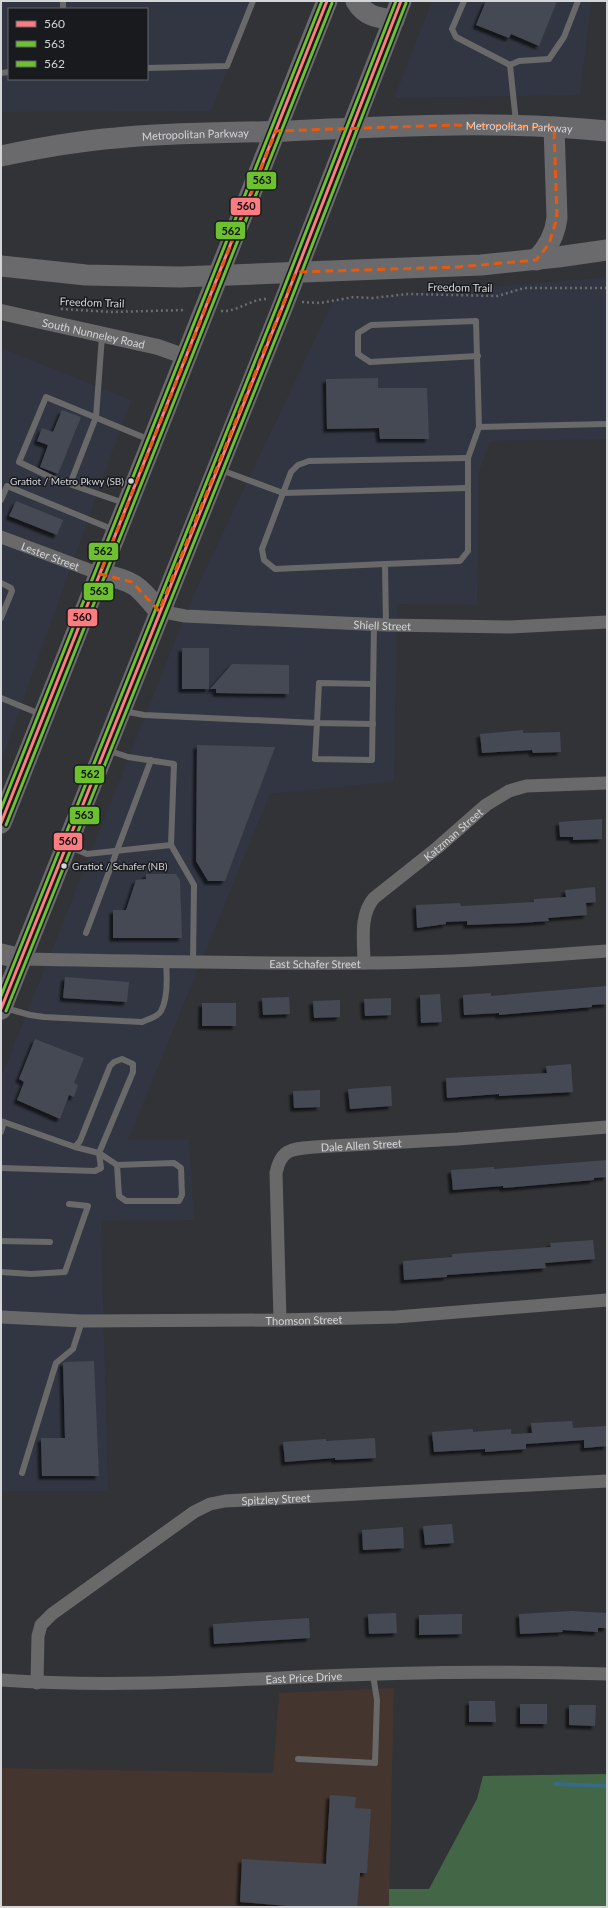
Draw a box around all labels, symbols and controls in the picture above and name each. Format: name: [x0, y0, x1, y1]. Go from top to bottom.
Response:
legend: [8, 8, 148, 80]
text: 560: [44, 16, 65, 31]
text: 563: [44, 36, 65, 51]
text: 562: [44, 56, 65, 71]
street label: Metropolitan Parkway: [466, 118, 573, 135]
street label: Metropolitan Parkway: [141, 125, 249, 142]
line badge: 563: [246, 171, 277, 190]
text: 563: [252, 173, 272, 186]
line badge: 560: [230, 197, 261, 216]
text: 560: [236, 199, 256, 212]
line badge: 562: [215, 221, 246, 240]
text: 562: [221, 224, 241, 237]
street label: Freedom Trail: [427, 280, 493, 294]
street label: Freedom Trail: [59, 294, 125, 310]
street label: South Nunneley Road: [41, 315, 146, 350]
place label: Gratiot / Metro Pkwy (SB): [10, 475, 124, 487]
marker: Gratiot / Metro Pkwy (SB): [126, 476, 136, 486]
street label: Lester Street: [20, 539, 82, 572]
line badge: 562: [88, 542, 119, 561]
text: 562: [93, 544, 113, 557]
line badge: 563: [83, 582, 114, 601]
text: 563: [89, 584, 109, 597]
line badge: 560: [67, 608, 98, 627]
text: 560: [72, 610, 92, 623]
street label: Shiell Street: [353, 617, 411, 632]
line badge: 562: [74, 765, 105, 784]
text: 562: [80, 767, 100, 780]
street label: Katzman Street: [421, 805, 485, 863]
line badge: 563: [69, 806, 100, 825]
text: 563: [74, 808, 94, 821]
line badge: 560: [53, 832, 83, 851]
text: 560: [58, 834, 78, 847]
place label: Gratiot / Schafer (NB): [72, 860, 168, 872]
marker: Gratiot / Schafer (NB): [59, 861, 69, 871]
street label: East Schafer Street: [269, 957, 361, 970]
street label: Dale Allen Street: [320, 1136, 402, 1153]
street label: Thomson Street: [265, 1312, 343, 1327]
street label: Spitzley Street: [241, 1490, 311, 1507]
street label: East Price Drive: [265, 1669, 343, 1685]

